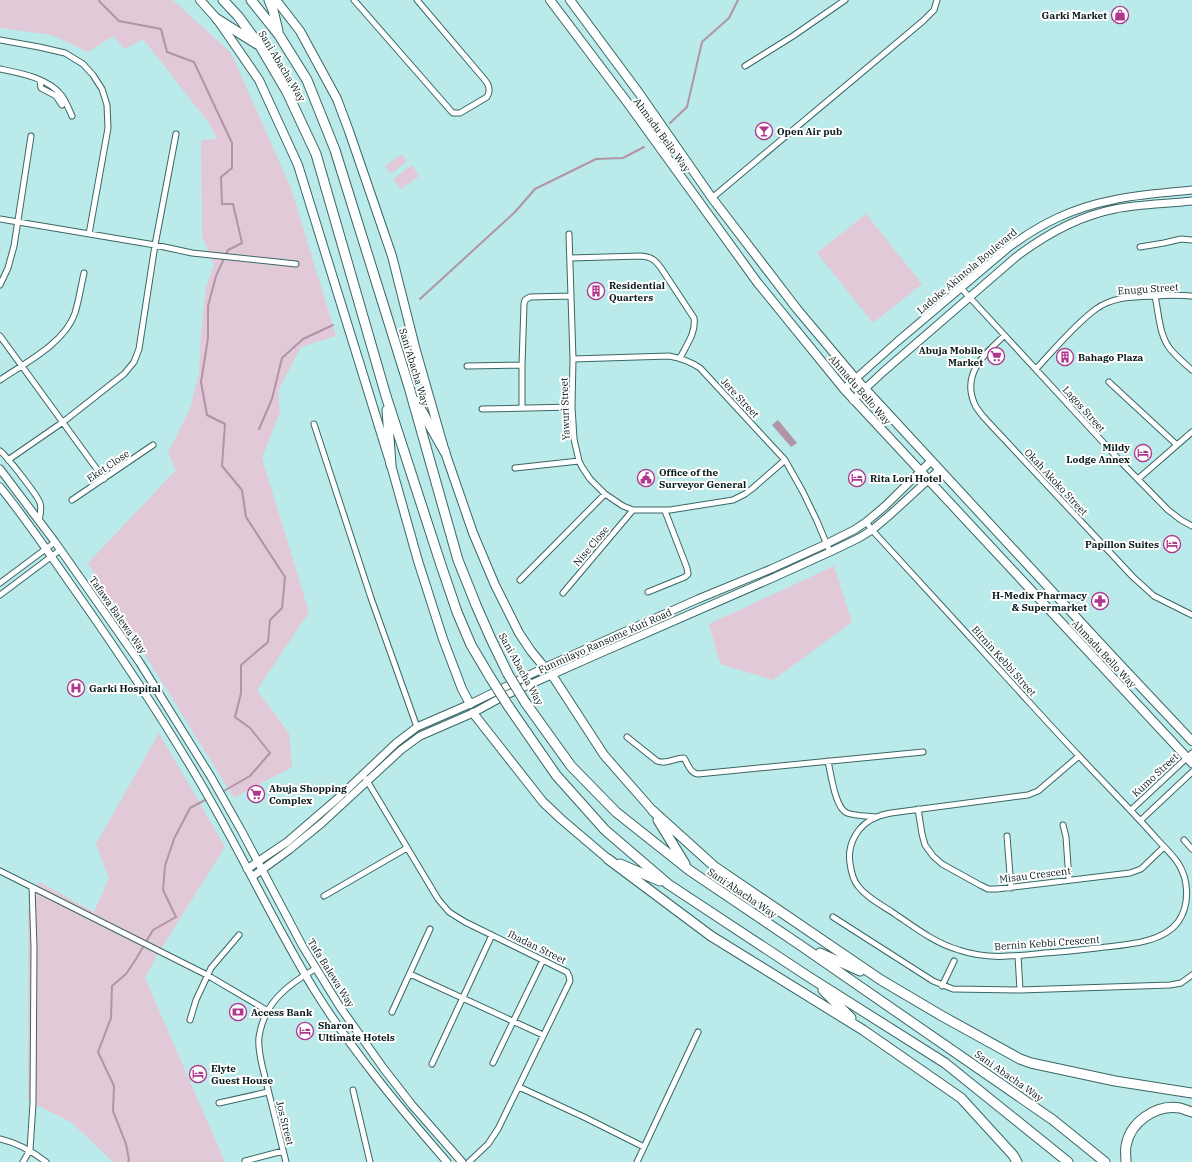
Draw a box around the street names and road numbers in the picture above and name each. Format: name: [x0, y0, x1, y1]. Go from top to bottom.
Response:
street label: Sani Abacha Way: [256, 28, 309, 104]
street label: Ahmadu Bello Way: [631, 95, 694, 175]
street label: Ladoke Akintola Boulevard: [914, 225, 1020, 317]
street label: Enugu Street: [1117, 280, 1179, 298]
street label: Sani Abacha Way: [396, 327, 432, 408]
street label: Ahmadu Bello Way: [826, 352, 894, 428]
street label: Jere Street: [718, 375, 762, 421]
street label: Yawuri Street: [557, 377, 573, 441]
street label: Lagos Street: [1060, 383, 1108, 435]
street label: Okah Akoko Street: [1022, 446, 1091, 519]
street label: Eket Close: [84, 447, 132, 485]
street label: Nise Close: [570, 523, 612, 569]
street label: Tafawa Balewa Way: [86, 574, 150, 657]
street label: Funmilayo Ransome Kuti Road: [536, 606, 674, 676]
street label: Ahmadu Bello Way: [1069, 617, 1139, 691]
street label: Birnin Kebbi Street: [969, 623, 1039, 699]
street label: Sani Abacha Way: [496, 631, 547, 708]
street label: Kumo Street: [1129, 750, 1181, 800]
street label: Misau Crescent: [998, 864, 1072, 886]
street label: Sani Abacha Way: [705, 865, 780, 921]
street label: Ibadan Street: [506, 927, 569, 967]
street label: Bernin Kebbi Crescent: [994, 933, 1101, 953]
street label: Tafa Balewa Way: [305, 936, 358, 1010]
street label: Sani Abacha Way: [972, 1048, 1046, 1105]
street label: Jos Street: [273, 1099, 297, 1147]

